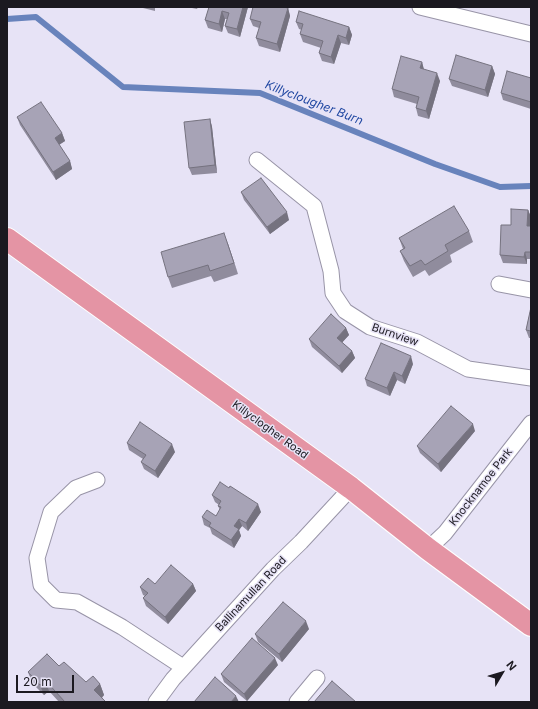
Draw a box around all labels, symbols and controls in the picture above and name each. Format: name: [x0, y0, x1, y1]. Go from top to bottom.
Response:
water label: Killyclougher Burn: [263, 78, 365, 128]
street label: Burnview: [370, 321, 420, 349]
street label: Killyclogher Road: [229, 398, 311, 462]
street label: Knocknamoe Park: [447, 446, 515, 528]
street label: Ballinamullan Road: [213, 554, 289, 634]
north arrow: [482, 653, 522, 693]
text: N: [503, 658, 520, 673]
scale bar: [18, 667, 76, 693]
text: 20 m: [23, 674, 52, 689]

